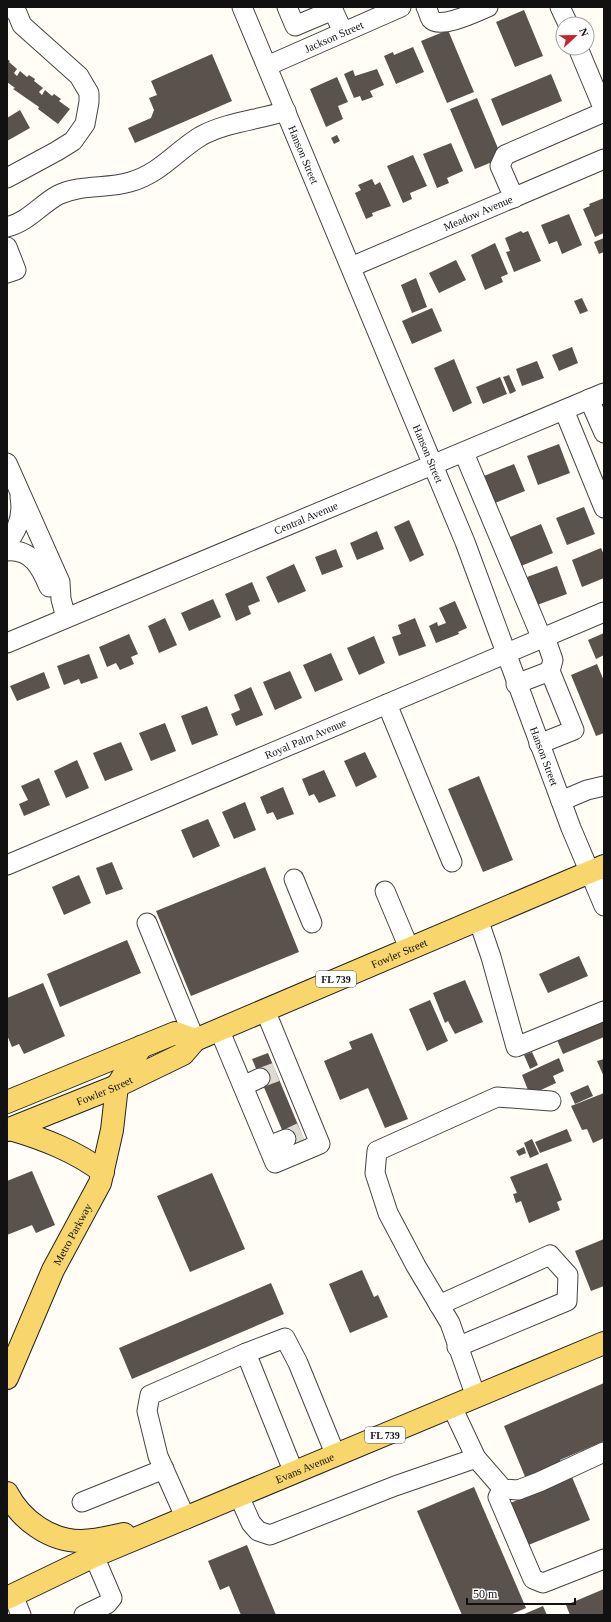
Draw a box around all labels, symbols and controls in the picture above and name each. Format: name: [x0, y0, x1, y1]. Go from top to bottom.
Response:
north arrow: [555, 16, 595, 56]
street label: Jackson Street: [302, 18, 365, 55]
text: N: [577, 26, 591, 38]
street label: Hanson Street: [286, 124, 321, 186]
street label: Meadow Avenue: [441, 193, 514, 233]
street label: Hanson Street: [411, 423, 446, 485]
street label: Central Avenue: [272, 499, 340, 537]
street label: Royal Palm Avenue: [263, 716, 348, 761]
street label: Hanson Street: [528, 725, 561, 787]
street label: Fowler Street: [369, 936, 429, 970]
road number: FL 739: [316, 971, 356, 987]
street label: Fowler Street: [75, 1073, 134, 1108]
street label: Metro Parkway: [51, 1201, 94, 1267]
road number: FL 739: [365, 1427, 405, 1443]
street label: Evans Avenue: [274, 1450, 336, 1486]
scale bar: [467, 1580, 575, 1606]
text: 50 m: [473, 1587, 498, 1601]

